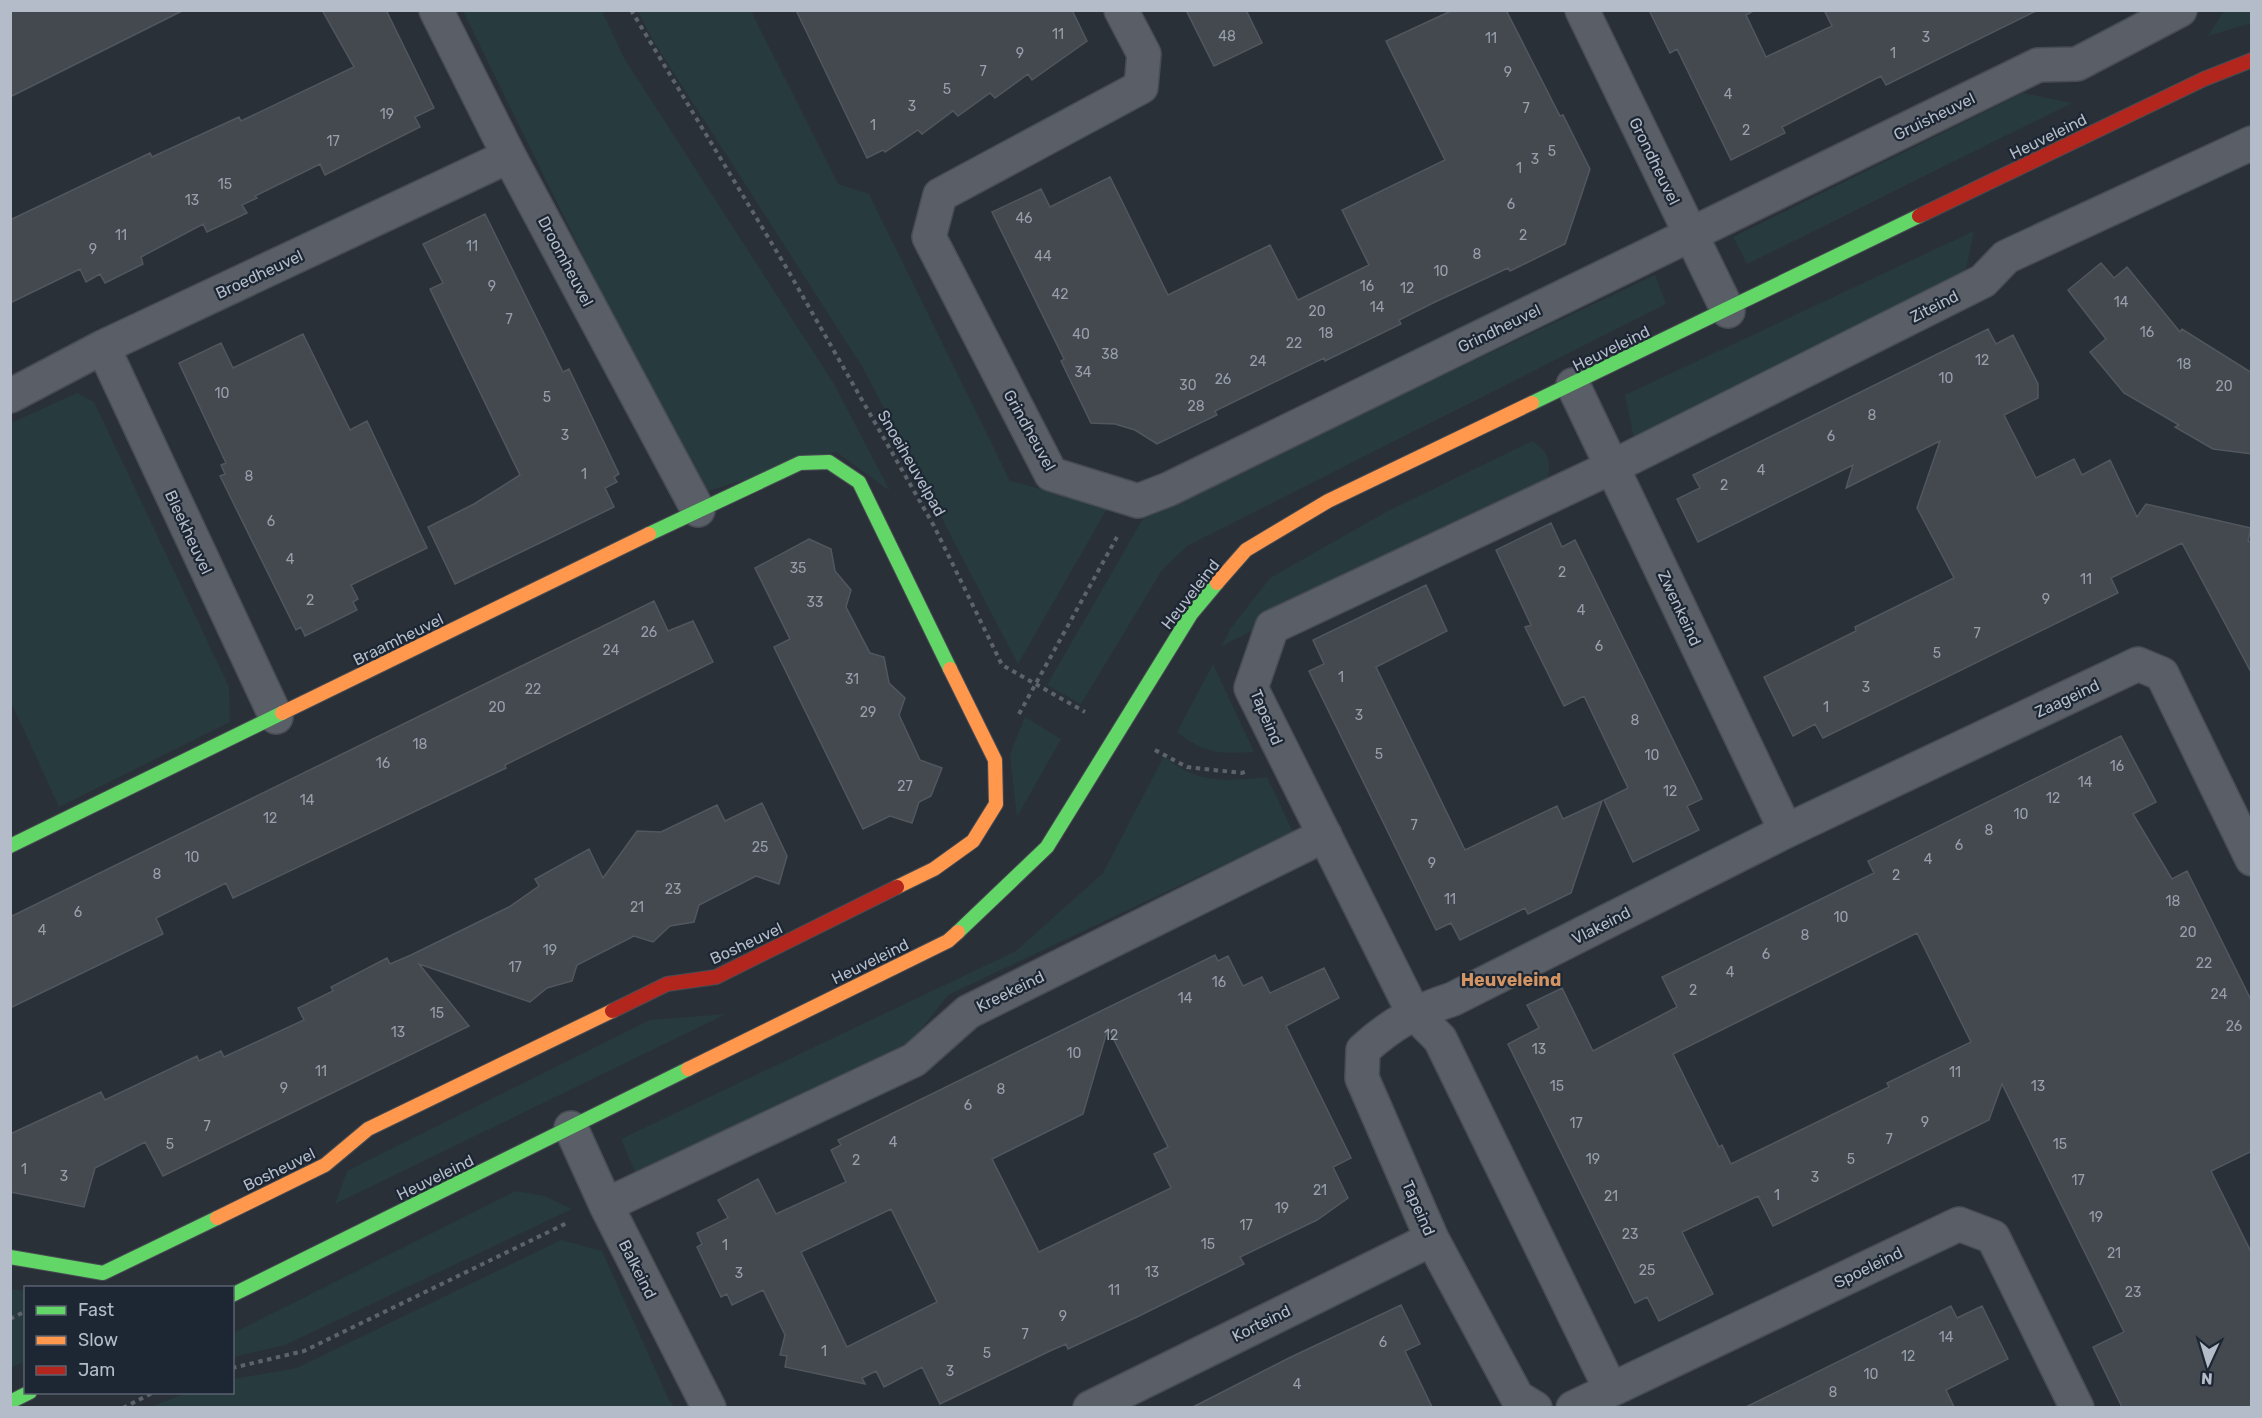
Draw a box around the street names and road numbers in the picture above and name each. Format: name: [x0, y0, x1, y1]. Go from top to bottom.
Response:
street label: Gruisheuvel: [1890, 89, 1978, 144]
street label: Heuveleind: [2007, 110, 2090, 163]
street label: Grondheuvel: [1625, 114, 1684, 208]
street label: Droomheuvel: [534, 213, 597, 310]
street label: Broedheuvel: [213, 246, 306, 303]
street label: Ziteind: [1907, 286, 1962, 327]
street label: Grindheuvel: [1455, 300, 1544, 357]
street label: Heuveleind: [1570, 322, 1653, 375]
street label: Grindheuvel: [999, 386, 1060, 474]
street label: Snoeiheuvelpad: [874, 407, 950, 520]
street label: Bleekheuvel: [161, 487, 216, 577]
street label: Heuveleind: [1157, 556, 1224, 633]
street label: Zwenkeind: [1654, 568, 1705, 649]
street label: Braamheuvel: [350, 609, 447, 670]
street label: Zaageind: [2032, 675, 2102, 722]
street label: Tapeind: [1246, 687, 1287, 748]
street label: Vlakeind: [1569, 903, 1634, 948]
street label: Bosheuvel: [707, 918, 785, 969]
street label: Heuveleind: [829, 935, 912, 988]
street label: Kreekeind: [973, 967, 1047, 1016]
street label: Bosheuvel: [240, 1144, 318, 1195]
street label: Heuveleind: [394, 1151, 477, 1204]
street label: Tapeind: [1398, 1178, 1439, 1239]
street label: Balkeind: [615, 1237, 660, 1302]
street label: Spoeleind: [1831, 1243, 1905, 1292]
street label: Korteind: [1229, 1301, 1294, 1346]

